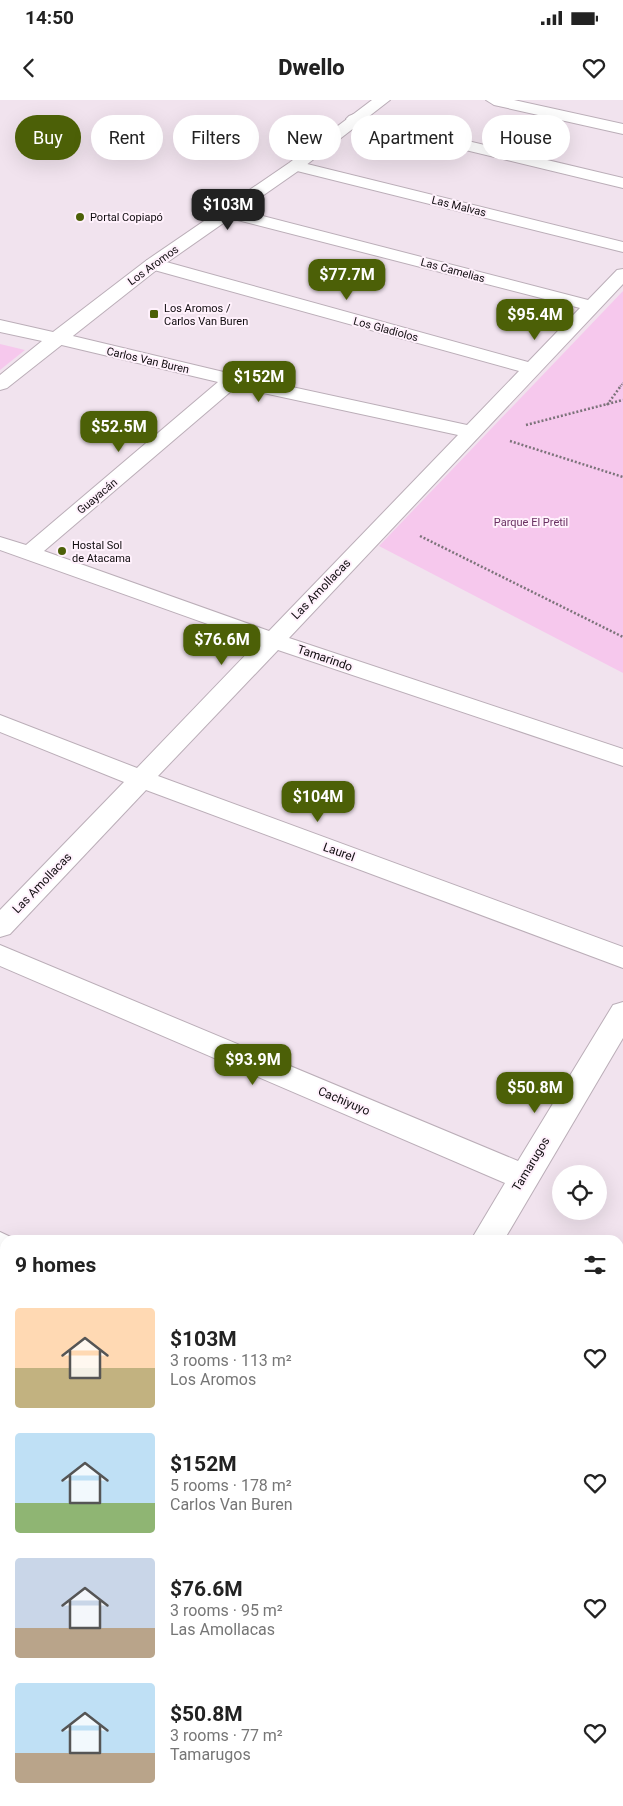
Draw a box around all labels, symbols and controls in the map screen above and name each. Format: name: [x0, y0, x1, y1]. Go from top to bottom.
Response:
text: 14:50: [25, 6, 74, 29]
icon: back: [15, 54, 43, 82]
icon: heart: [580, 54, 608, 82]
text: Dwello: [278, 55, 345, 80]
chip: Buy: [15, 115, 81, 160]
chip: Rent: [91, 115, 163, 160]
chip: Filters: [173, 115, 259, 160]
chip: New: [269, 115, 341, 160]
chip: Apartment: [351, 115, 472, 160]
chip: House: [482, 115, 570, 160]
pin: $103M: [193, 188, 263, 231]
street label: Las Malvas: [430, 193, 488, 220]
text: $103M: [203, 195, 253, 214]
marker: Portal Copiapó: [74, 211, 86, 223]
place label: Portal Copiapó: [90, 211, 163, 224]
street label: Los Aromos: [125, 243, 181, 288]
street label: Las Camelias: [419, 256, 487, 285]
pin: $77.7M: [306, 258, 388, 301]
text: $77.7M: [319, 265, 375, 284]
pin: $95.4M: [494, 298, 576, 341]
place label: Los Aromos / Carlos Van Buren: [164, 302, 248, 328]
text: $95.4M: [507, 305, 563, 324]
marker: Los Aromos / Carlos Van Buren: [148, 308, 160, 320]
street label: Los Gladiolos: [352, 315, 420, 344]
street label: Carlos Van Buren: [105, 345, 190, 376]
pin: $152M: [224, 360, 294, 403]
text: $152M: [234, 367, 284, 386]
pin: $52.5M: [78, 410, 160, 453]
text: $52.5M: [91, 417, 147, 436]
street label: Guayacán: [75, 476, 120, 517]
park label: Parque El Pretil: [494, 516, 568, 529]
place label: Hostal Sol de Atacama: [72, 539, 131, 565]
marker: Hostal Sol de Atacama: [56, 545, 68, 557]
street label: Las Amollacas: [289, 556, 353, 622]
pin: $76.6M: [181, 624, 263, 666]
text: $76.6M: [194, 630, 250, 649]
street label: Tamarindo: [296, 642, 355, 674]
pin: $104M: [283, 780, 353, 823]
text: $104M: [293, 787, 343, 806]
street label: Laurel: [321, 840, 357, 864]
street label: Las Amollacas: [10, 850, 74, 916]
pin: $93.9M: [212, 1044, 294, 1086]
text: $93.9M: [225, 1050, 281, 1069]
pin: $50.8M: [494, 1072, 576, 1114]
text: $50.8M: [507, 1078, 563, 1097]
street label: Cachiyuyo: [316, 1084, 372, 1118]
street label: Tamarugos: [509, 1134, 553, 1194]
map controls: [552, 1165, 607, 1220]
button: locate: [552, 1165, 607, 1220]
icon: filters: [581, 1251, 609, 1279]
text: 9 homes: [15, 1253, 96, 1277]
text: $103M: [170, 1327, 237, 1351]
icon: home: [55, 1328, 115, 1388]
icon: heart: [581, 1344, 609, 1372]
text: 3 rooms · 113 m²: [170, 1351, 292, 1370]
text: Los Aromos: [170, 1370, 256, 1389]
text: $152M: [170, 1452, 237, 1476]
icon: home: [55, 1453, 115, 1513]
icon: heart: [581, 1469, 609, 1497]
text: 5 rooms · 178 m²: [170, 1476, 292, 1495]
text: Carlos Van Buren: [170, 1495, 293, 1514]
text: $76.6M: [170, 1577, 243, 1601]
icon: home: [55, 1578, 115, 1638]
icon: heart: [581, 1594, 609, 1622]
text: 3 rooms · 95 m²: [170, 1601, 283, 1620]
text: Las Amollacas: [170, 1620, 275, 1639]
text: $50.8M: [170, 1702, 243, 1726]
icon: home: [55, 1703, 115, 1763]
icon: heart: [581, 1719, 609, 1747]
text: 3 rooms · 77 m²: [170, 1726, 283, 1745]
text: Tamarugos: [170, 1745, 251, 1764]

